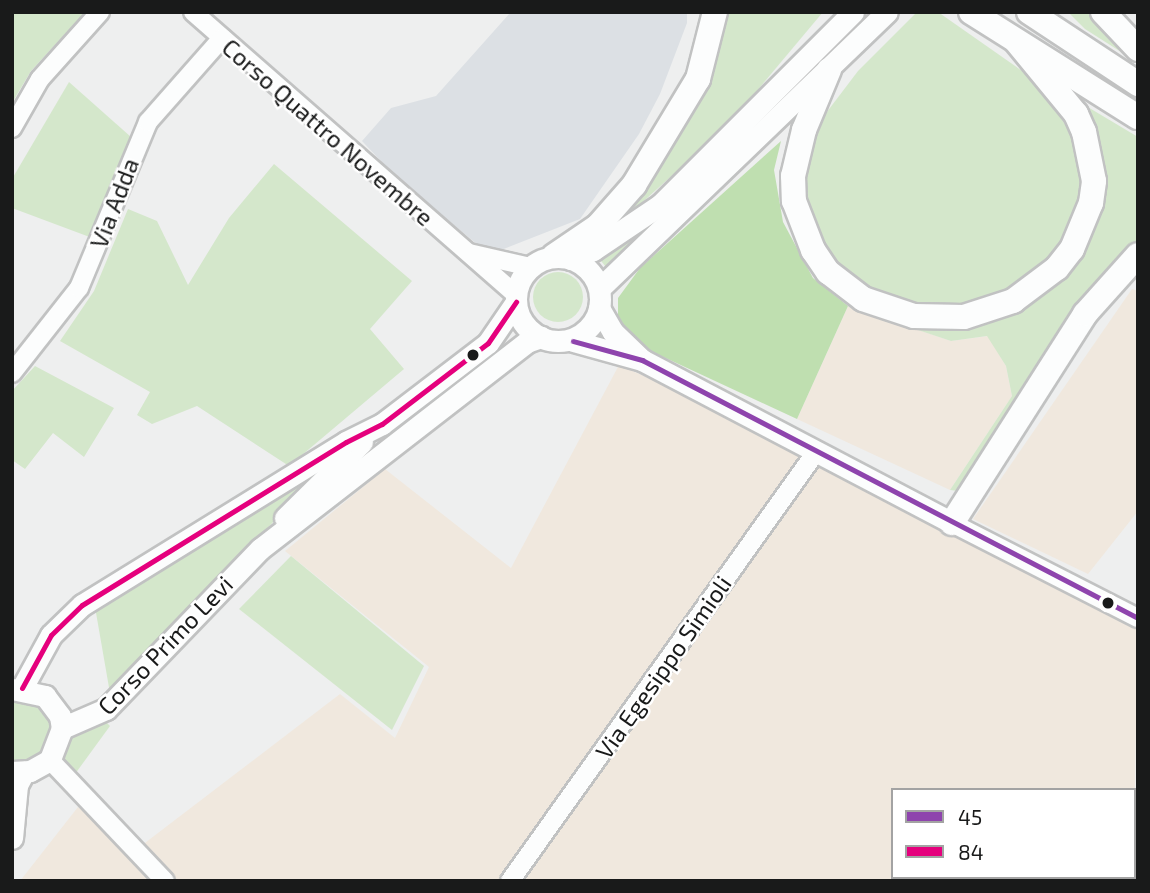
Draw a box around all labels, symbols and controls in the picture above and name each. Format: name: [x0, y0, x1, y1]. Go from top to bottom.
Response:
street label: Corso Quattro Novembre: [217, 32, 439, 232]
street label: Via Adda: [84, 154, 144, 252]
unlabelled marker: [466, 348, 480, 362]
street label: Corso Primo Levi: [92, 570, 238, 720]
street label: Via Egesippo Simioli: [589, 570, 737, 764]
unlabelled marker: [1101, 596, 1115, 610]
legend: [891, 788, 1136, 879]
text: 45: [958, 804, 982, 829]
text: 84: [958, 839, 984, 864]

